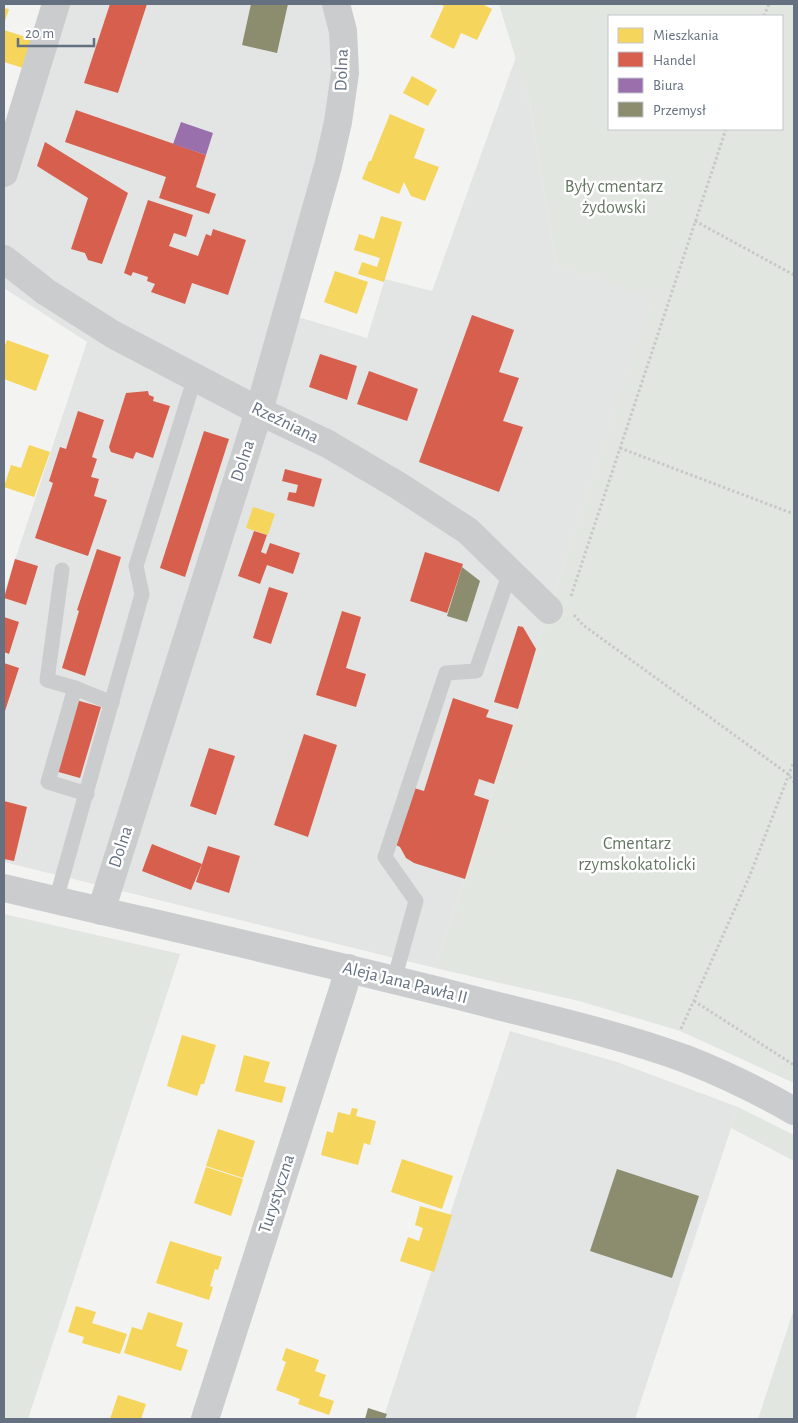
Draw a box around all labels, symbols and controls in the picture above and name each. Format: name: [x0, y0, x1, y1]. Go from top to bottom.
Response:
scale bar: [18, 15, 94, 47]
legend: [608, 15, 783, 130]
text: 20 m: [25, 26, 54, 41]
text: Mieszkania: [653, 28, 719, 43]
street label: Dolna: [332, 48, 352, 92]
text: Handel: [653, 53, 696, 68]
text: Biura: [653, 78, 684, 93]
text: Przemysł: [653, 103, 706, 118]
park label: Były cmentarz żydowski: [565, 178, 663, 217]
street label: Rzeźniana: [249, 399, 321, 447]
street label: Dolna: [228, 438, 258, 484]
street label: Dolna: [106, 824, 136, 870]
park label: Cmentarz rzymskokatolicki: [578, 835, 696, 874]
street label: Aleja Jana Pawła II: [341, 959, 469, 1007]
street label: Turystyczna: [256, 1152, 298, 1236]

